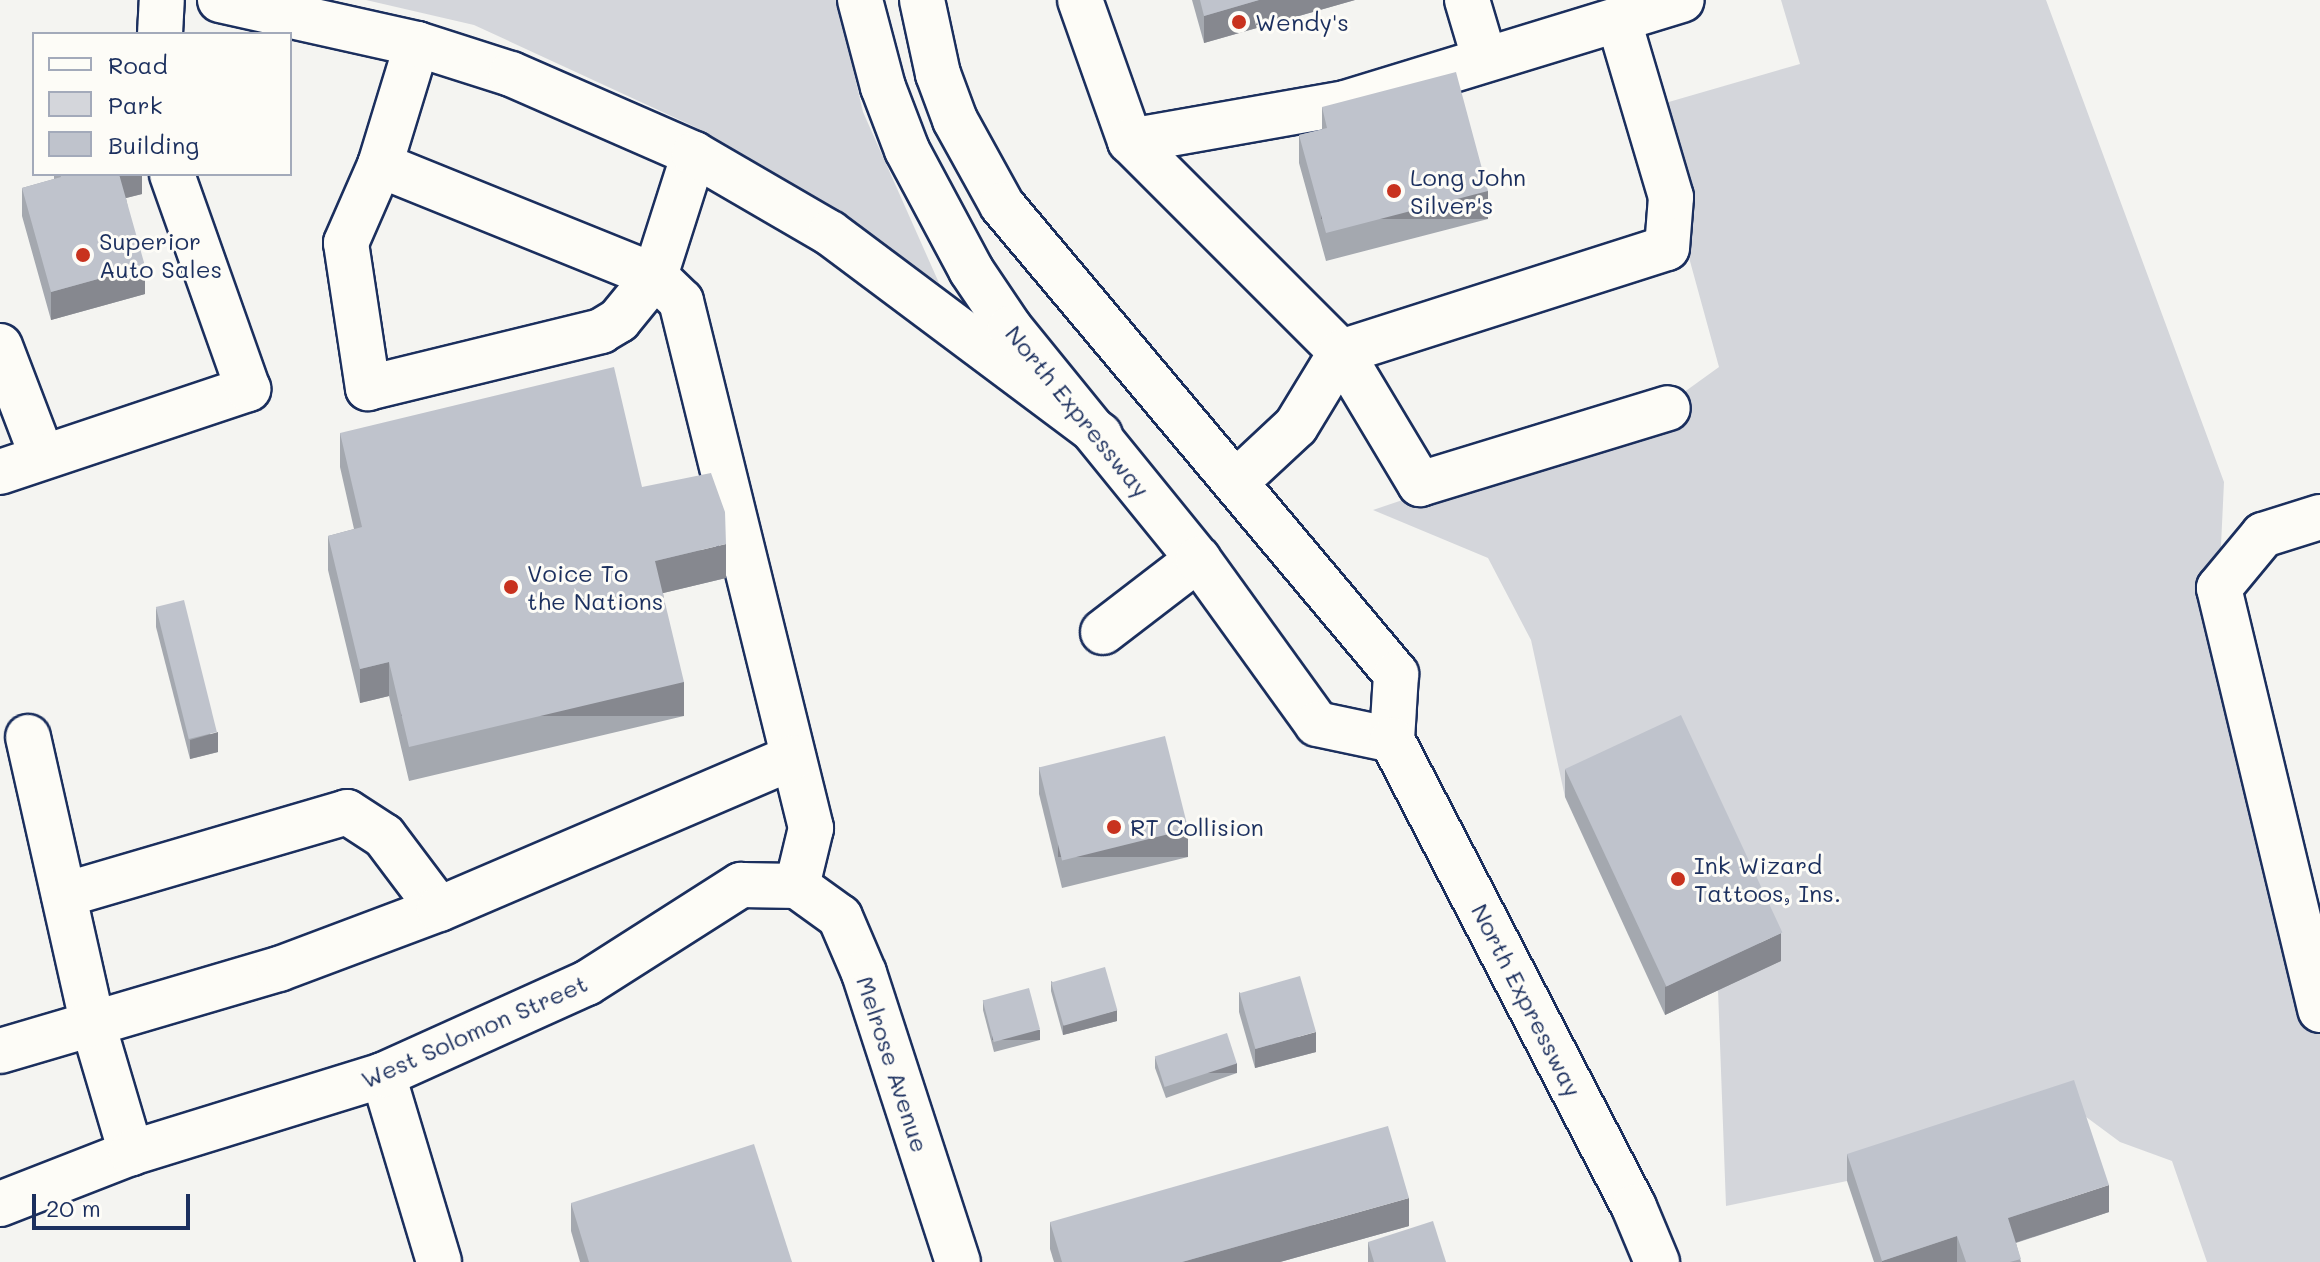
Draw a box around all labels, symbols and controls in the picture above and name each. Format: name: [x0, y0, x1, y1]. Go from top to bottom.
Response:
place label: Wendy's: [1255, 8, 1349, 36]
marker: Wendy's: [1230, 13, 1248, 31]
legend: [32, 32, 292, 176]
text: Road: [108, 49, 168, 80]
text: Park: [108, 89, 162, 120]
text: Building: [108, 129, 199, 160]
place label: Long John Silver's: [1410, 163, 1526, 219]
marker: Long John Silver's: [1385, 182, 1403, 200]
place label: Superior Auto Sales: [99, 227, 222, 283]
marker: Superior Auto Sales: [74, 246, 92, 264]
street label: North Expressway: [1000, 319, 1156, 503]
place label: Voice To the Nations: [527, 559, 663, 615]
marker: Voice To the Nations: [502, 578, 520, 596]
place label: RT Collision: [1130, 813, 1264, 841]
marker: RT Collision: [1105, 818, 1123, 836]
place label: Ink Wizard Tattoos, Ins.: [1694, 851, 1841, 907]
marker: Ink Wizard Tattoos, Ins.: [1669, 870, 1687, 888]
street label: North Expressway: [1466, 899, 1588, 1101]
street label: West Solomon Street: [356, 968, 592, 1094]
street label: Melrose Avenue: [851, 972, 935, 1156]
scale bar: [36, 1178, 194, 1228]
text: 20 m: [46, 1192, 101, 1223]

